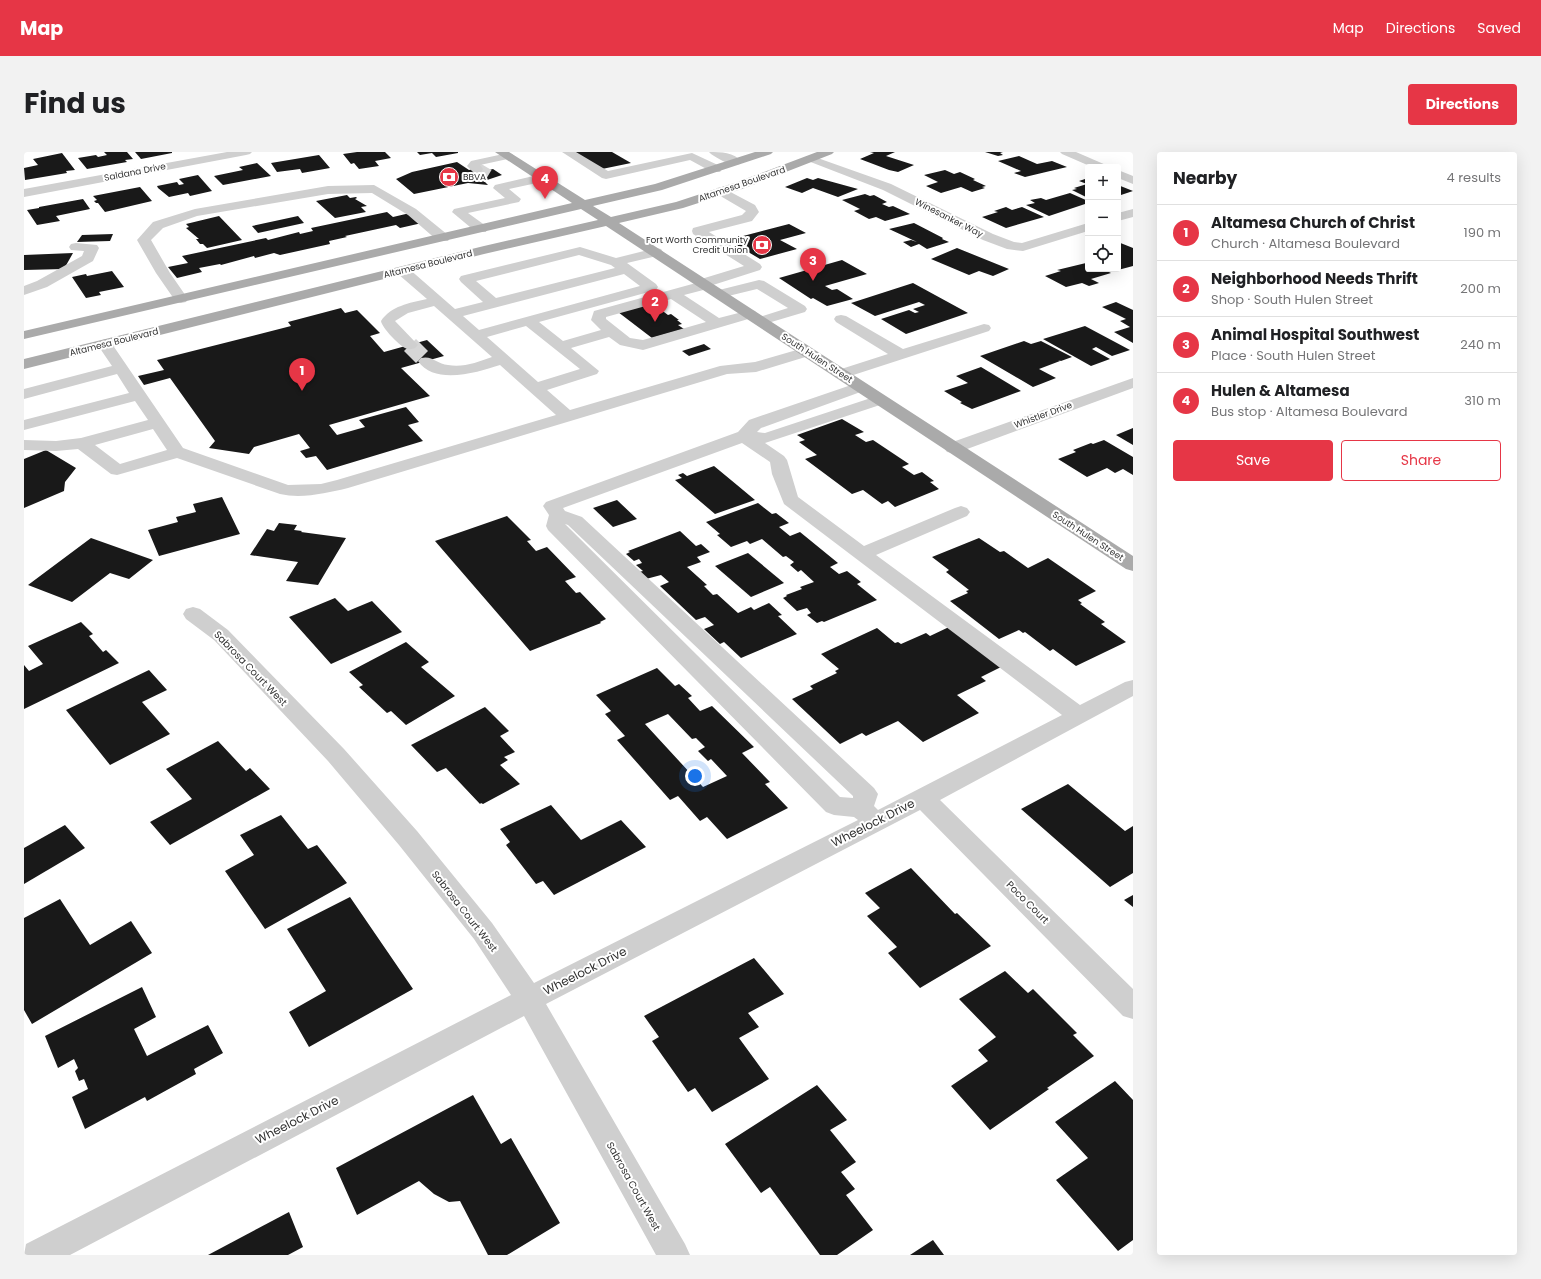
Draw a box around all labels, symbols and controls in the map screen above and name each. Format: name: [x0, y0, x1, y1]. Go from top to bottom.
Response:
text: Map: [20, 15, 63, 42]
text: Map: [1333, 18, 1364, 38]
text: Directions: [1386, 18, 1455, 38]
text: Saved: [1477, 18, 1521, 38]
text: Find us: [24, 84, 126, 123]
button: Directions: [1408, 84, 1517, 125]
street label: Saldana Drive: [103, 160, 167, 184]
street label: Altamesa Boulevard: [697, 163, 787, 205]
map controls: [1085, 164, 1121, 272]
button: +: [1085, 164, 1121, 200]
bank icon: BBVA: [438, 166, 460, 188]
pin: 4: [532, 166, 558, 199]
text: Nearby: [1173, 166, 1237, 190]
text: 4 results: [1447, 168, 1501, 187]
place label: BBVA: [463, 171, 486, 183]
street label: Winesanker Way: [913, 196, 985, 240]
button: −: [1085, 200, 1121, 236]
text: Altamesa Church of Christ: [1211, 212, 1415, 233]
text: 1: [1184, 223, 1188, 242]
text: 190 m: [1464, 223, 1501, 242]
place label: Fort Worth Community Credit Union: [646, 234, 748, 256]
bank icon: Fort Worth Community Credit Union: [751, 234, 773, 256]
text: Church · Altamesa Boulevard: [1211, 234, 1400, 253]
button: locate: [1085, 236, 1121, 272]
street label: Altamesa Boulevard: [382, 247, 474, 281]
pin: 3: [800, 248, 826, 281]
text: Neighborhood Needs Thrift: [1211, 268, 1418, 289]
text: 2: [1182, 279, 1190, 298]
text: 200 m: [1460, 279, 1501, 298]
pin: 2: [642, 289, 668, 322]
text: Shop · South Hulen Street: [1211, 290, 1373, 309]
text: Animal Hospital Southwest: [1211, 324, 1419, 345]
street label: Altamesa Boulevard: [68, 325, 160, 359]
street label: South Hulen Street: [779, 330, 855, 386]
text: 3: [1182, 335, 1190, 354]
text: 240 m: [1460, 335, 1501, 354]
text: Place · South Hulen Street: [1211, 346, 1375, 365]
pin: 1: [289, 358, 315, 391]
text: Hulen & Altamesa: [1211, 380, 1350, 401]
text: 4: [1182, 391, 1190, 410]
text: 310 m: [1464, 391, 1501, 410]
street label: Whistler Drive: [1012, 399, 1074, 431]
text: Bus stop · Altamesa Boulevard: [1211, 402, 1407, 421]
button: Save: [1173, 440, 1333, 481]
button: Share: [1341, 440, 1501, 481]
street label: South Hulen Street: [1050, 508, 1126, 564]
street label: Sabrosa Court West: [211, 627, 291, 710]
your location: [685, 766, 705, 786]
street label: Wheelock Drive: [828, 794, 917, 851]
street label: Sabrosa Court West: [428, 867, 501, 955]
street label: Poco Court: [1003, 878, 1053, 927]
street label: Wheelock Drive: [540, 942, 629, 999]
street label: Wheelock Drive: [252, 1091, 341, 1148]
street label: Sabrosa Court West: [603, 1139, 664, 1234]

